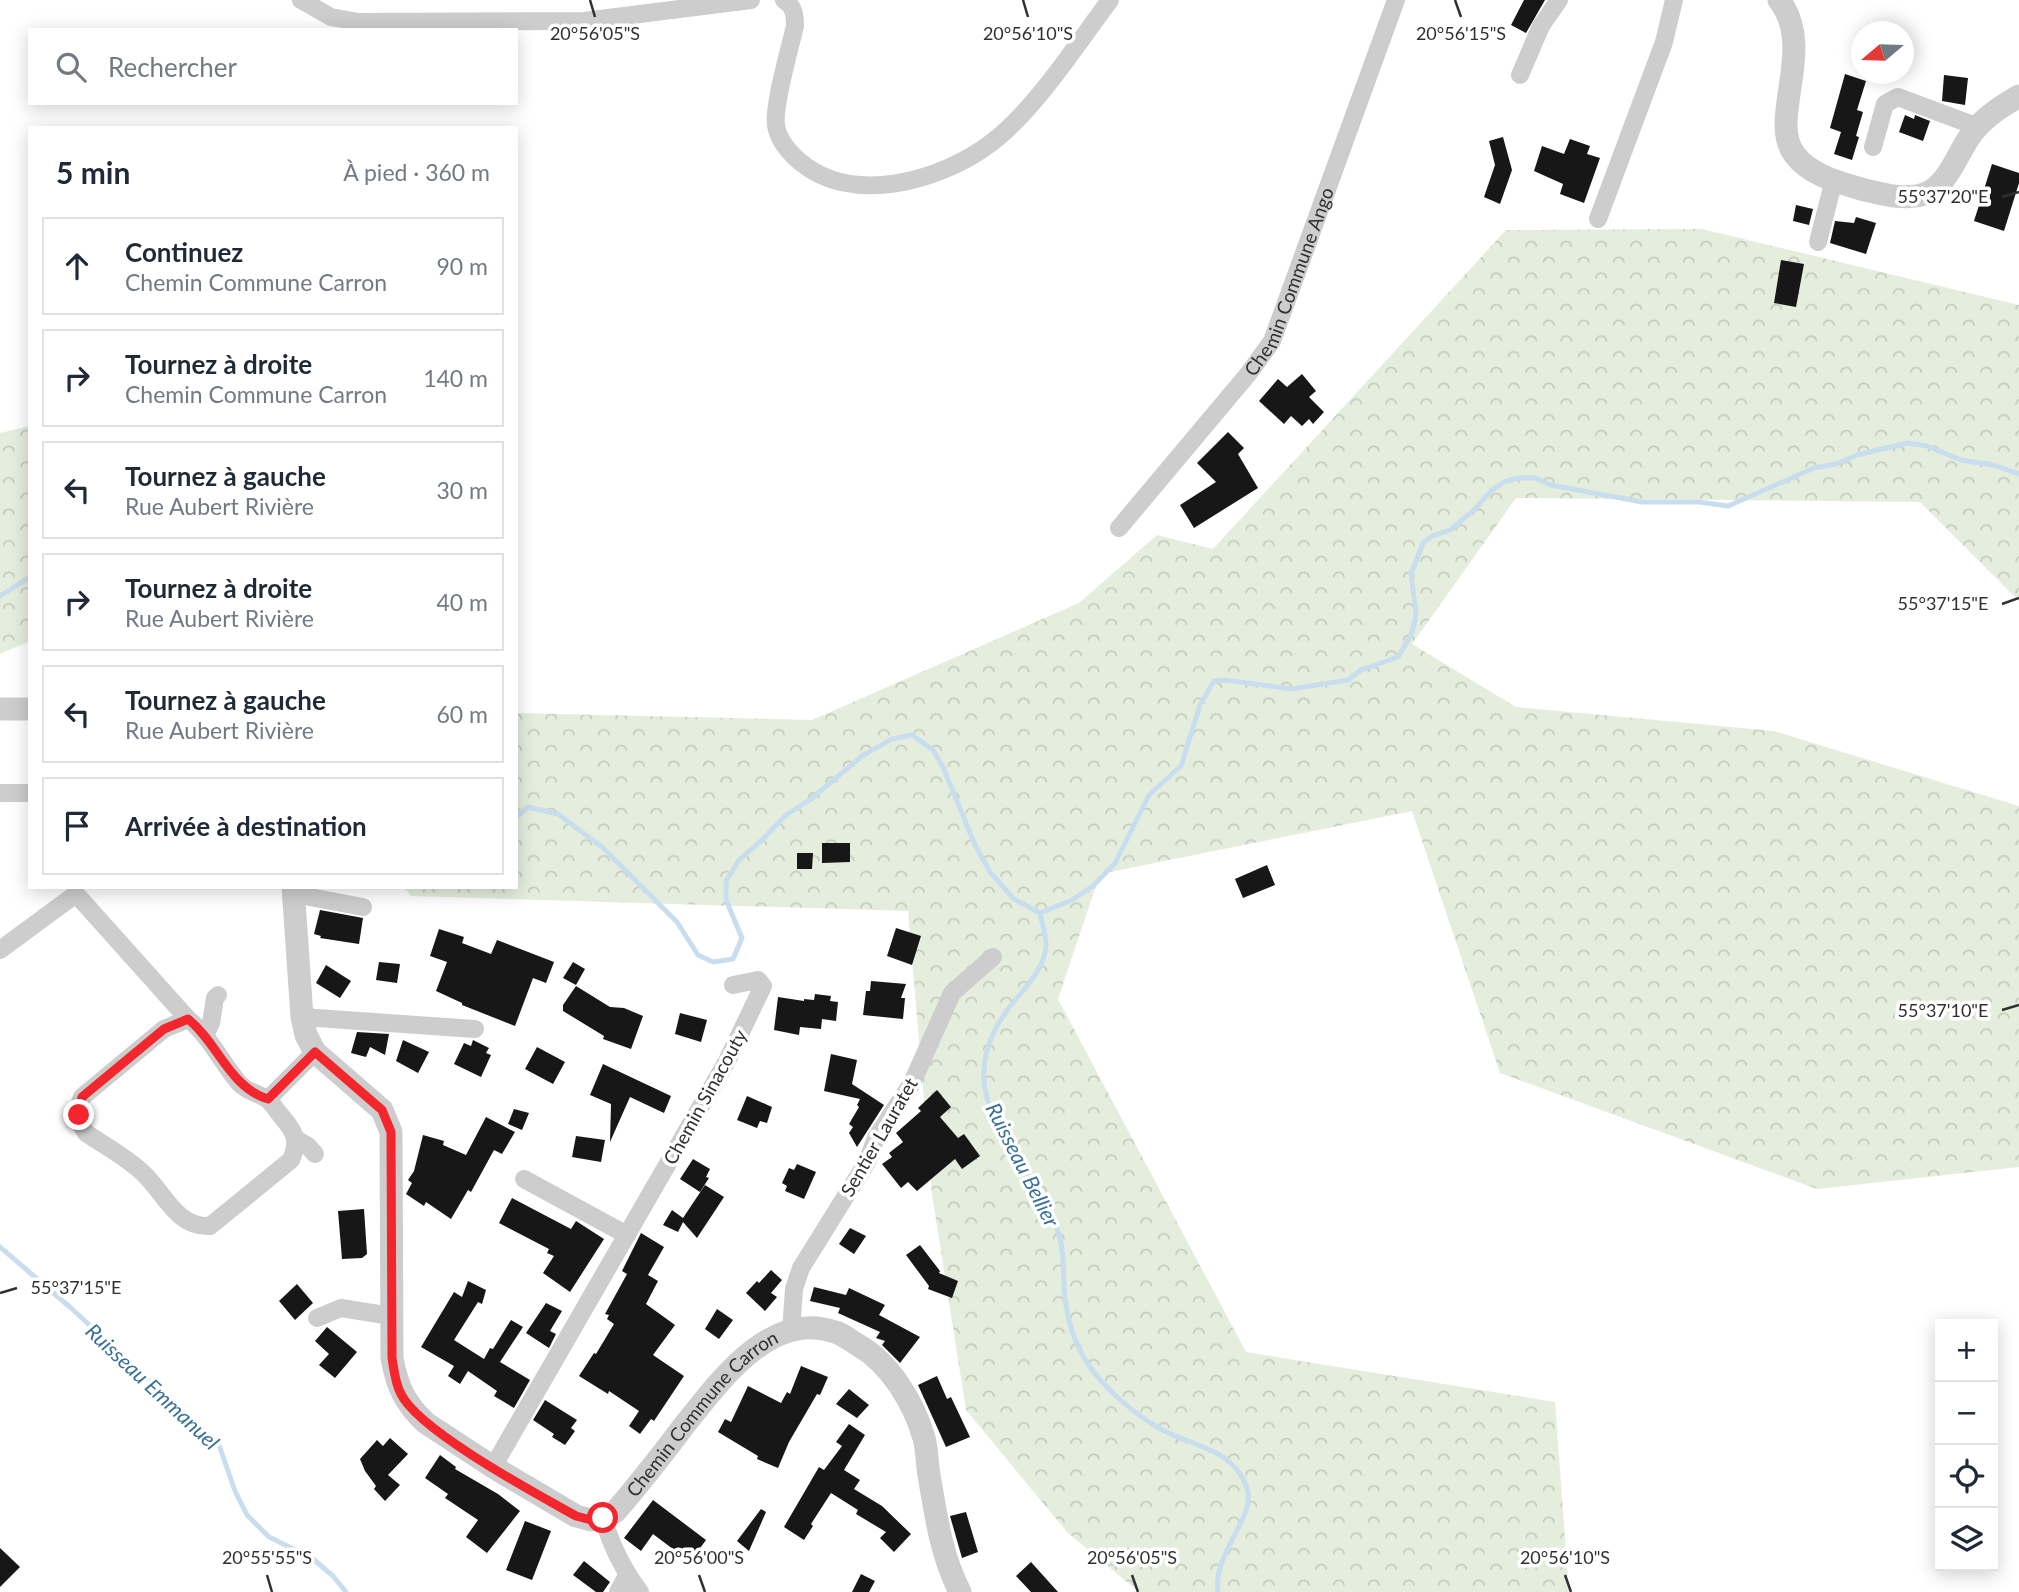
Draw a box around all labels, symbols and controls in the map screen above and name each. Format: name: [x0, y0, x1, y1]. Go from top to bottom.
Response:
north arrow: [1851, 21, 1914, 84]
text: 20°56'05"S: [550, 22, 640, 44]
text: 20°56'10"S: [983, 22, 1073, 44]
text: 20°56'15"S: [1416, 22, 1506, 44]
search box: [28, 28, 518, 105]
icon: search: [52, 48, 90, 86]
text: Rechercher: [108, 51, 237, 83]
text: 5 min: [56, 154, 130, 190]
text: À pied · 360 m: [343, 158, 490, 186]
street label: Chemin Commune Ango: [1239, 184, 1338, 380]
text: 55°37'20"E: [1898, 185, 1988, 207]
text: Continuez: [125, 236, 243, 268]
icon: ahead: [58, 247, 96, 285]
text: 90 m: [437, 252, 488, 280]
text: Chemin Commune Carron: [125, 268, 387, 296]
text: Tournez à droite: [125, 348, 312, 380]
icon: right: [58, 359, 96, 397]
text: 140 m: [423, 364, 488, 392]
text: Chemin Commune Carron: [125, 380, 387, 408]
text: Tournez à gauche: [125, 460, 326, 492]
icon: left: [58, 471, 96, 509]
text: 30 m: [437, 476, 488, 504]
text: Rue Aubert Rivière: [125, 492, 314, 520]
text: Tournez à droite: [125, 572, 312, 604]
icon: right: [58, 583, 96, 621]
text: 40 m: [437, 588, 488, 616]
text: 55°37'15"E: [1898, 592, 1988, 614]
text: Rue Aubert Rivière: [125, 604, 314, 632]
text: Tournez à gauche: [125, 684, 326, 716]
icon: left: [58, 695, 96, 733]
text: 60 m: [437, 700, 488, 728]
text: Rue Aubert Rivière: [125, 716, 314, 744]
icon: arrive: [58, 807, 96, 845]
text: Arrivée à destination: [125, 810, 367, 842]
text: 55°37'10"E: [1898, 999, 1988, 1021]
street label: Chemin Sinacouty: [658, 1025, 751, 1168]
street label: Sentier Lauratet: [835, 1073, 922, 1200]
water label: Ruisseau Bellier: [981, 1098, 1066, 1231]
route end: [63, 1099, 94, 1130]
text: 55°37'15"E: [31, 1276, 121, 1298]
water label: Ruisseau Emmanuel: [81, 1318, 225, 1454]
map controls: [1935, 1319, 1998, 1571]
button: +: [1935, 1319, 1998, 1382]
street label: Chemin Commune Carron: [621, 1325, 781, 1501]
button: −: [1935, 1382, 1998, 1445]
button: locate: [1935, 1445, 1998, 1508]
route start: [587, 1502, 618, 1533]
button: layers: [1935, 1508, 1998, 1571]
text: 20°55'55"S: [222, 1546, 312, 1568]
text: 20°56'00"S: [654, 1546, 744, 1568]
text: 20°56'05"S: [1087, 1546, 1177, 1568]
text: 20°56'10"S: [1520, 1546, 1610, 1568]

